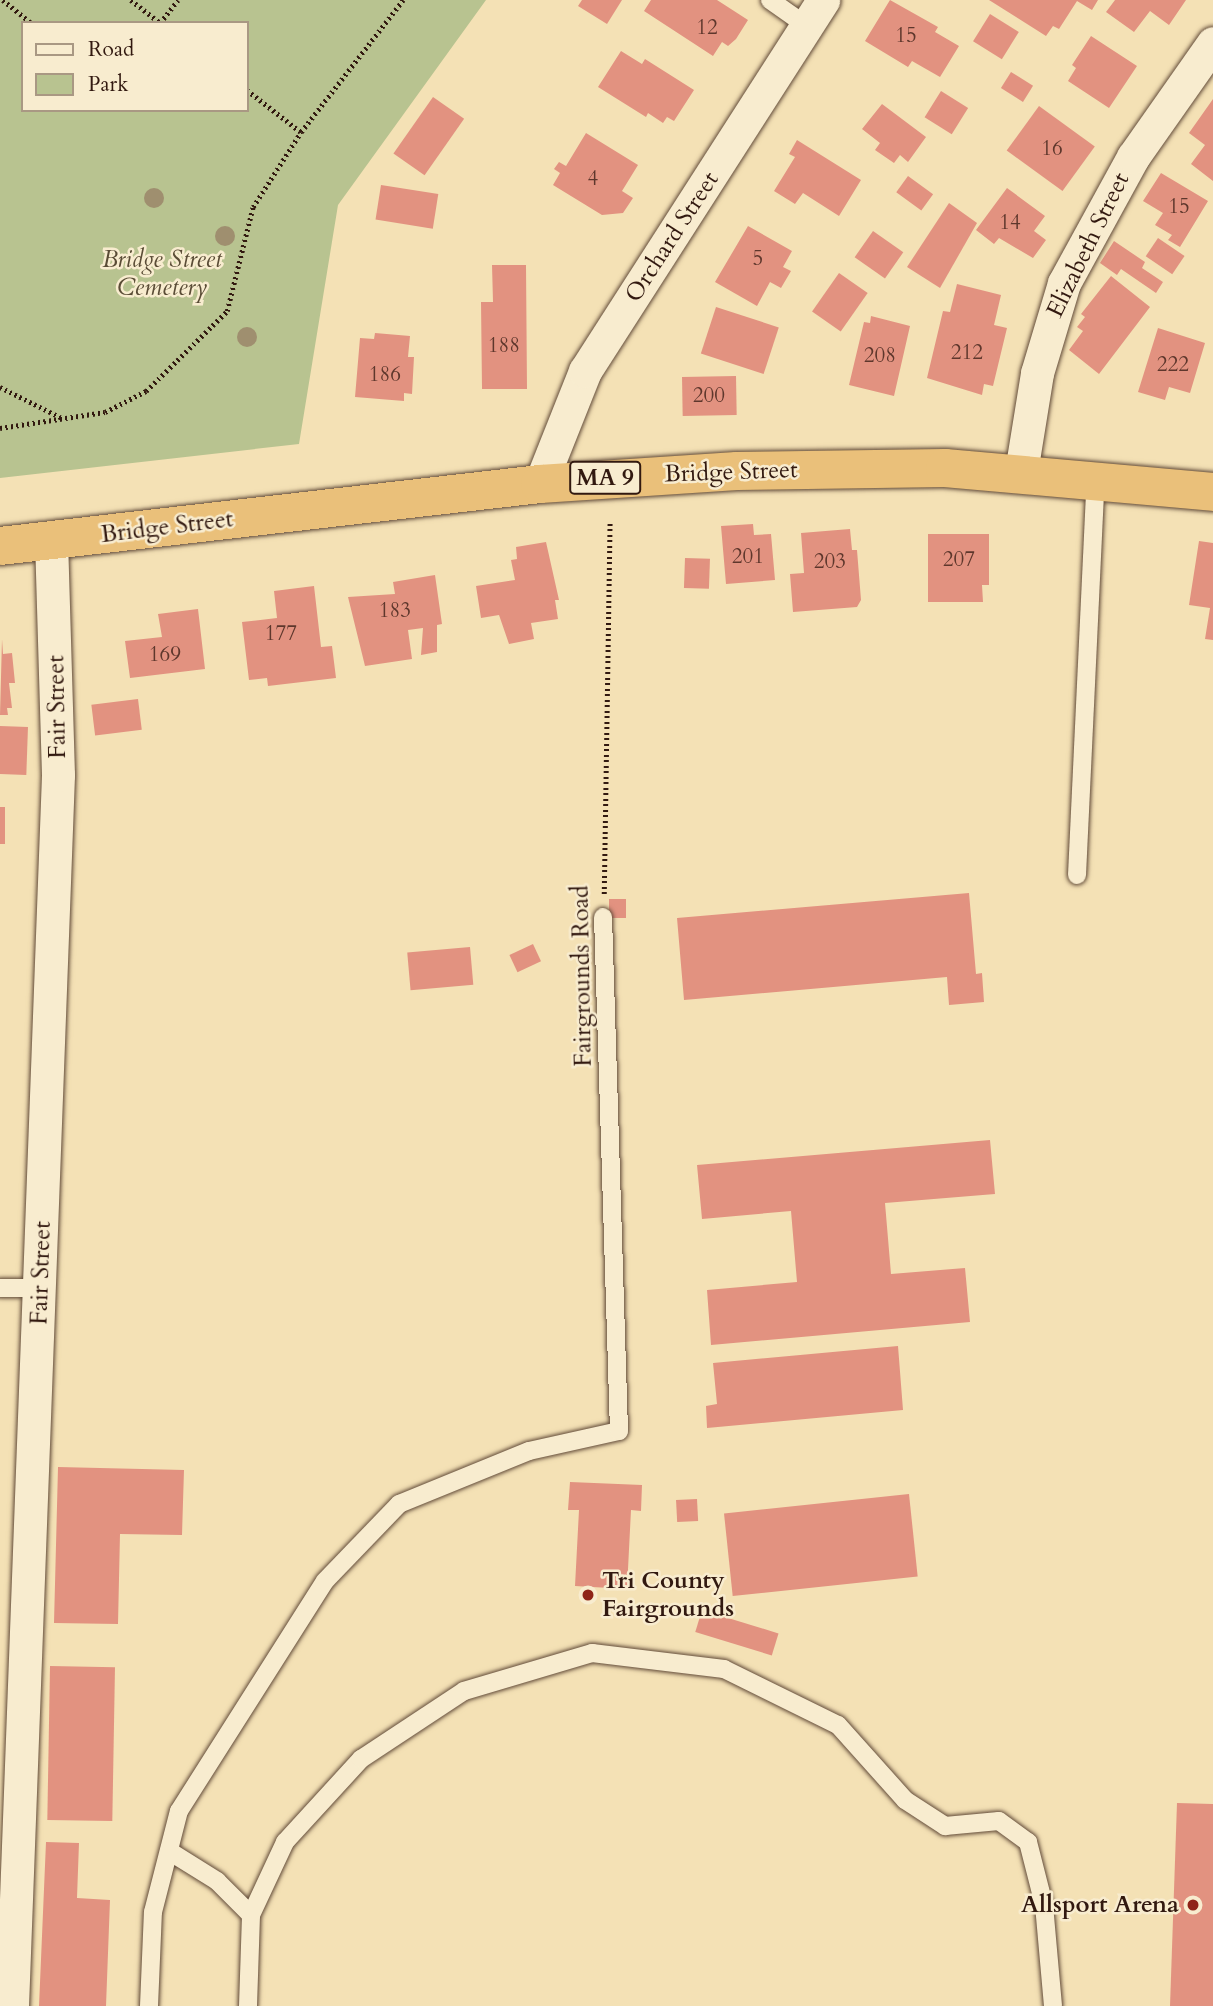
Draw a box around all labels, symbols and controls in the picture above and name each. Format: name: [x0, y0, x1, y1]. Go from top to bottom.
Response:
house number: 12: [696, 15, 718, 41]
legend: [21, 21, 248, 112]
house number: 15: [895, 23, 917, 49]
text: Road: [88, 35, 134, 64]
text: Park: [88, 70, 128, 99]
house number: 16: [1041, 136, 1063, 162]
house number: 4: [588, 166, 598, 192]
street label: Orchard Street: [619, 166, 725, 308]
street label: Elizabeth Street: [1041, 168, 1135, 322]
house number: 15: [1168, 194, 1190, 220]
house number: 14: [999, 210, 1021, 236]
park label: Bridge Street Cemetery: [102, 246, 222, 302]
house number: 5: [753, 246, 763, 272]
house number: 188: [488, 333, 520, 359]
house number: 212: [951, 340, 983, 366]
house number: 208: [864, 343, 896, 369]
house number: 222: [1157, 352, 1189, 378]
house number: 186: [369, 362, 401, 388]
house number: 200: [693, 383, 725, 409]
street label: Bridge Street: [664, 455, 798, 489]
road number: MA 9: [568, 458, 642, 498]
street label: Bridge Street: [99, 505, 235, 549]
house number: 201: [732, 544, 764, 570]
house number: 207: [943, 547, 975, 573]
house number: 203: [814, 549, 846, 575]
house number: 183: [379, 598, 411, 624]
house number: 177: [265, 621, 297, 647]
house number: 169: [149, 642, 181, 668]
street label: Fair Street: [42, 655, 72, 759]
street label: Fairgrounds Road: [566, 885, 598, 1067]
street label: Fair Street: [25, 1221, 57, 1325]
place label: Tri County Fairgrounds: [602, 1567, 734, 1623]
marker: Tri County Fairgrounds: [580, 1587, 596, 1603]
place label: Allsport Arena: [1021, 1891, 1179, 1919]
marker: Allsport Arena: [1185, 1897, 1201, 1913]

